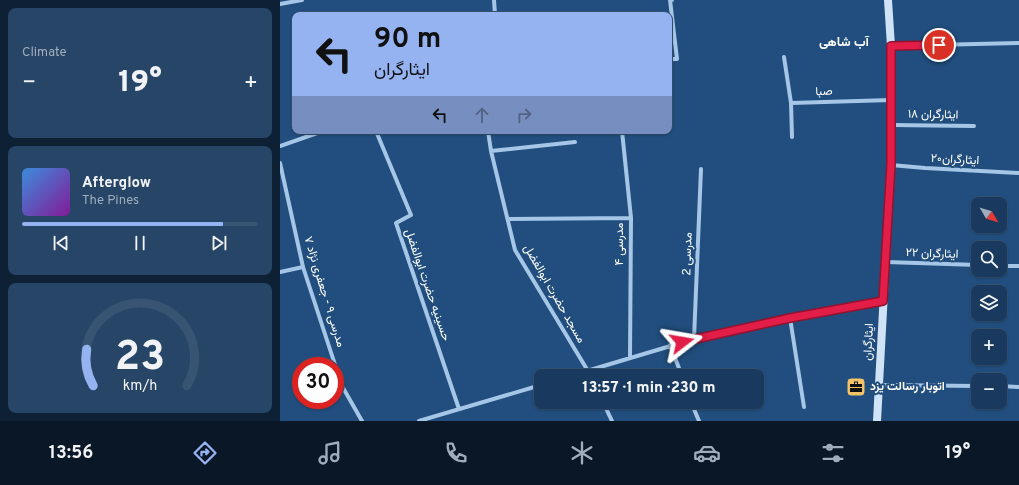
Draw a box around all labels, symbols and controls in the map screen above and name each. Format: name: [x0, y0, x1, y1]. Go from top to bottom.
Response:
text: 90 m: [374, 22, 441, 58]
icon: left: [308, 28, 360, 80]
pin: [922, 28, 956, 62]
icon: arrive: [928, 34, 950, 56]
district label: آب شاهی: [819, 35, 871, 51]
text: Climate: [22, 45, 67, 61]
text: ایثارگران: [374, 59, 430, 82]
text: 19°: [118, 65, 162, 102]
text: −: [22, 70, 36, 97]
text: +: [244, 70, 258, 97]
street label: صبا: [815, 84, 833, 100]
icon: left: [429, 104, 451, 126]
icon: ahead: [471, 104, 493, 126]
icon: right: [513, 104, 535, 126]
street label: ایثارگران ۱۸: [908, 107, 958, 123]
street label: ۲۰ایثارگران: [930, 151, 980, 169]
text: Afterglow: [82, 174, 151, 193]
text: The Pines: [82, 193, 139, 209]
north arrow: [971, 197, 1007, 233]
map controls: [971, 197, 1007, 409]
street label: مدرسی ۴: [612, 223, 628, 265]
street label: حسینیه حضرت ابوالفضل: [400, 227, 454, 343]
icon: previous: [50, 232, 72, 254]
icon: pause: [129, 232, 151, 254]
icon: next: [208, 232, 230, 254]
street label: مدرسی 2: [679, 232, 697, 276]
street label: مدرسی ۹ - جعفری نژاد ۷: [300, 235, 348, 349]
button: search: [971, 241, 1007, 277]
street label: مسجد حضرت ابوالفضل: [519, 242, 589, 346]
street label: ایثارگران ۲۲: [905, 245, 959, 263]
button: layers: [971, 285, 1007, 321]
position arrow: [661, 321, 703, 363]
street label: ایثارگران: [860, 323, 878, 361]
button: +: [971, 329, 1007, 365]
text: 23: [115, 332, 165, 385]
speed limit sign: 30: [292, 357, 344, 409]
button: −: [971, 373, 1007, 409]
office icon: اتوبار رسالت یزد: [845, 376, 867, 398]
text: km/h: [123, 377, 157, 395]
text: 13:57 · 1 min · 230 m: [582, 379, 716, 398]
place label: اتوبار رسالت یزد: [870, 379, 945, 395]
icon: directions: [191, 439, 219, 467]
icon: music: [316, 439, 344, 467]
icon: phone: [442, 439, 470, 467]
icon: climate: [568, 439, 596, 467]
icon: car: [693, 439, 721, 467]
icon: filters: [819, 439, 847, 467]
text: 13:56: [49, 442, 93, 465]
text: 19°: [944, 442, 970, 465]

